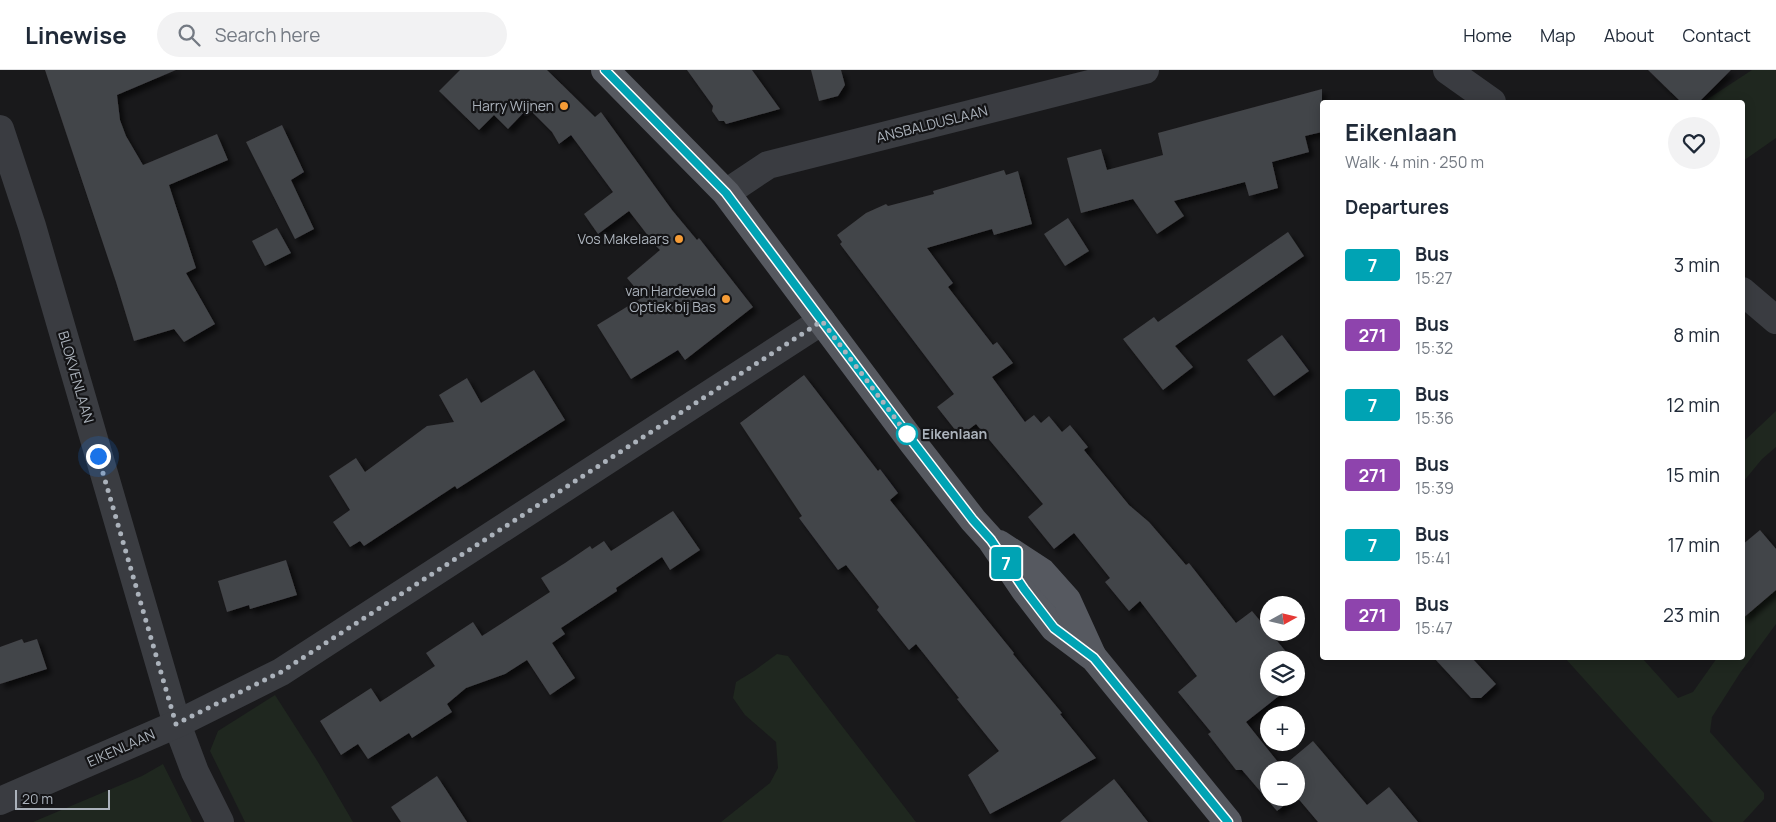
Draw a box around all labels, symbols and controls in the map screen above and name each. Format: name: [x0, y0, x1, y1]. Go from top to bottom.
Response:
search box: [157, 12, 507, 57]
text: Linewise: [25, 18, 127, 51]
icon: search: [175, 21, 203, 49]
text: Search here: [215, 22, 320, 48]
text: Home: [1463, 23, 1512, 47]
text: Map: [1540, 23, 1576, 47]
text: About: [1604, 23, 1654, 47]
text: Contact: [1682, 23, 1751, 47]
place label: Harry Wijnen: [472, 96, 554, 115]
marker: Harry Wijnen: [558, 100, 570, 112]
street label: ANSBALDUSLAAN: [874, 100, 990, 147]
text: Eikenlaan: [1345, 115, 1457, 148]
button: heart: [1668, 117, 1720, 169]
text: Walk · 4 min · 250 m: [1345, 151, 1484, 173]
text: Departures: [1345, 194, 1449, 220]
place label: Vos Makelaars: [578, 229, 669, 248]
marker: Vos Makelaars: [673, 233, 685, 245]
text: Bus: [1415, 241, 1449, 267]
text: 3 min: [1674, 252, 1720, 278]
text: 7: [1368, 253, 1377, 277]
text: 15:27: [1415, 267, 1452, 289]
place label: van Hardeveld Optiek bij Bas: [625, 281, 716, 316]
marker: van Hardeveld Optiek bij Bas: [720, 293, 732, 305]
text: Bus: [1415, 311, 1449, 337]
text: 8 min: [1673, 322, 1720, 348]
text: 271: [1358, 323, 1387, 347]
street label: BLOKVENLAAN: [54, 329, 99, 425]
text: 15:32: [1415, 337, 1453, 359]
text: Bus: [1415, 381, 1449, 407]
text: 12 min: [1666, 392, 1720, 418]
text: 7: [1368, 393, 1377, 417]
text: 15:36: [1415, 407, 1454, 429]
marker: Eikenlaan: [896, 423, 918, 445]
place label: Eikenlaan: [922, 424, 987, 443]
your location: [86, 444, 111, 469]
text: Bus: [1415, 451, 1449, 477]
text: 15 min: [1666, 462, 1720, 488]
text: 271: [1358, 463, 1387, 487]
text: 15:39: [1415, 477, 1454, 499]
text: Bus: [1415, 521, 1449, 547]
text: 17 min: [1667, 532, 1720, 558]
text: 7: [1368, 533, 1377, 557]
line badge: 7: [990, 547, 1022, 579]
text: 15:41: [1415, 547, 1451, 569]
text: 7: [1001, 551, 1011, 575]
text: Bus: [1415, 591, 1449, 617]
north arrow: [1260, 596, 1305, 641]
map controls: [1260, 596, 1305, 806]
text: 23 min: [1663, 602, 1720, 628]
text: 271: [1358, 603, 1387, 627]
text: 15:47: [1415, 617, 1453, 639]
button: layers: [1260, 651, 1305, 696]
button: +: [1260, 706, 1305, 751]
street label: EIKENLAAN: [84, 724, 158, 771]
button: −: [1260, 761, 1305, 806]
scale bar: [15, 787, 110, 810]
text: 20 m: [22, 789, 53, 808]

